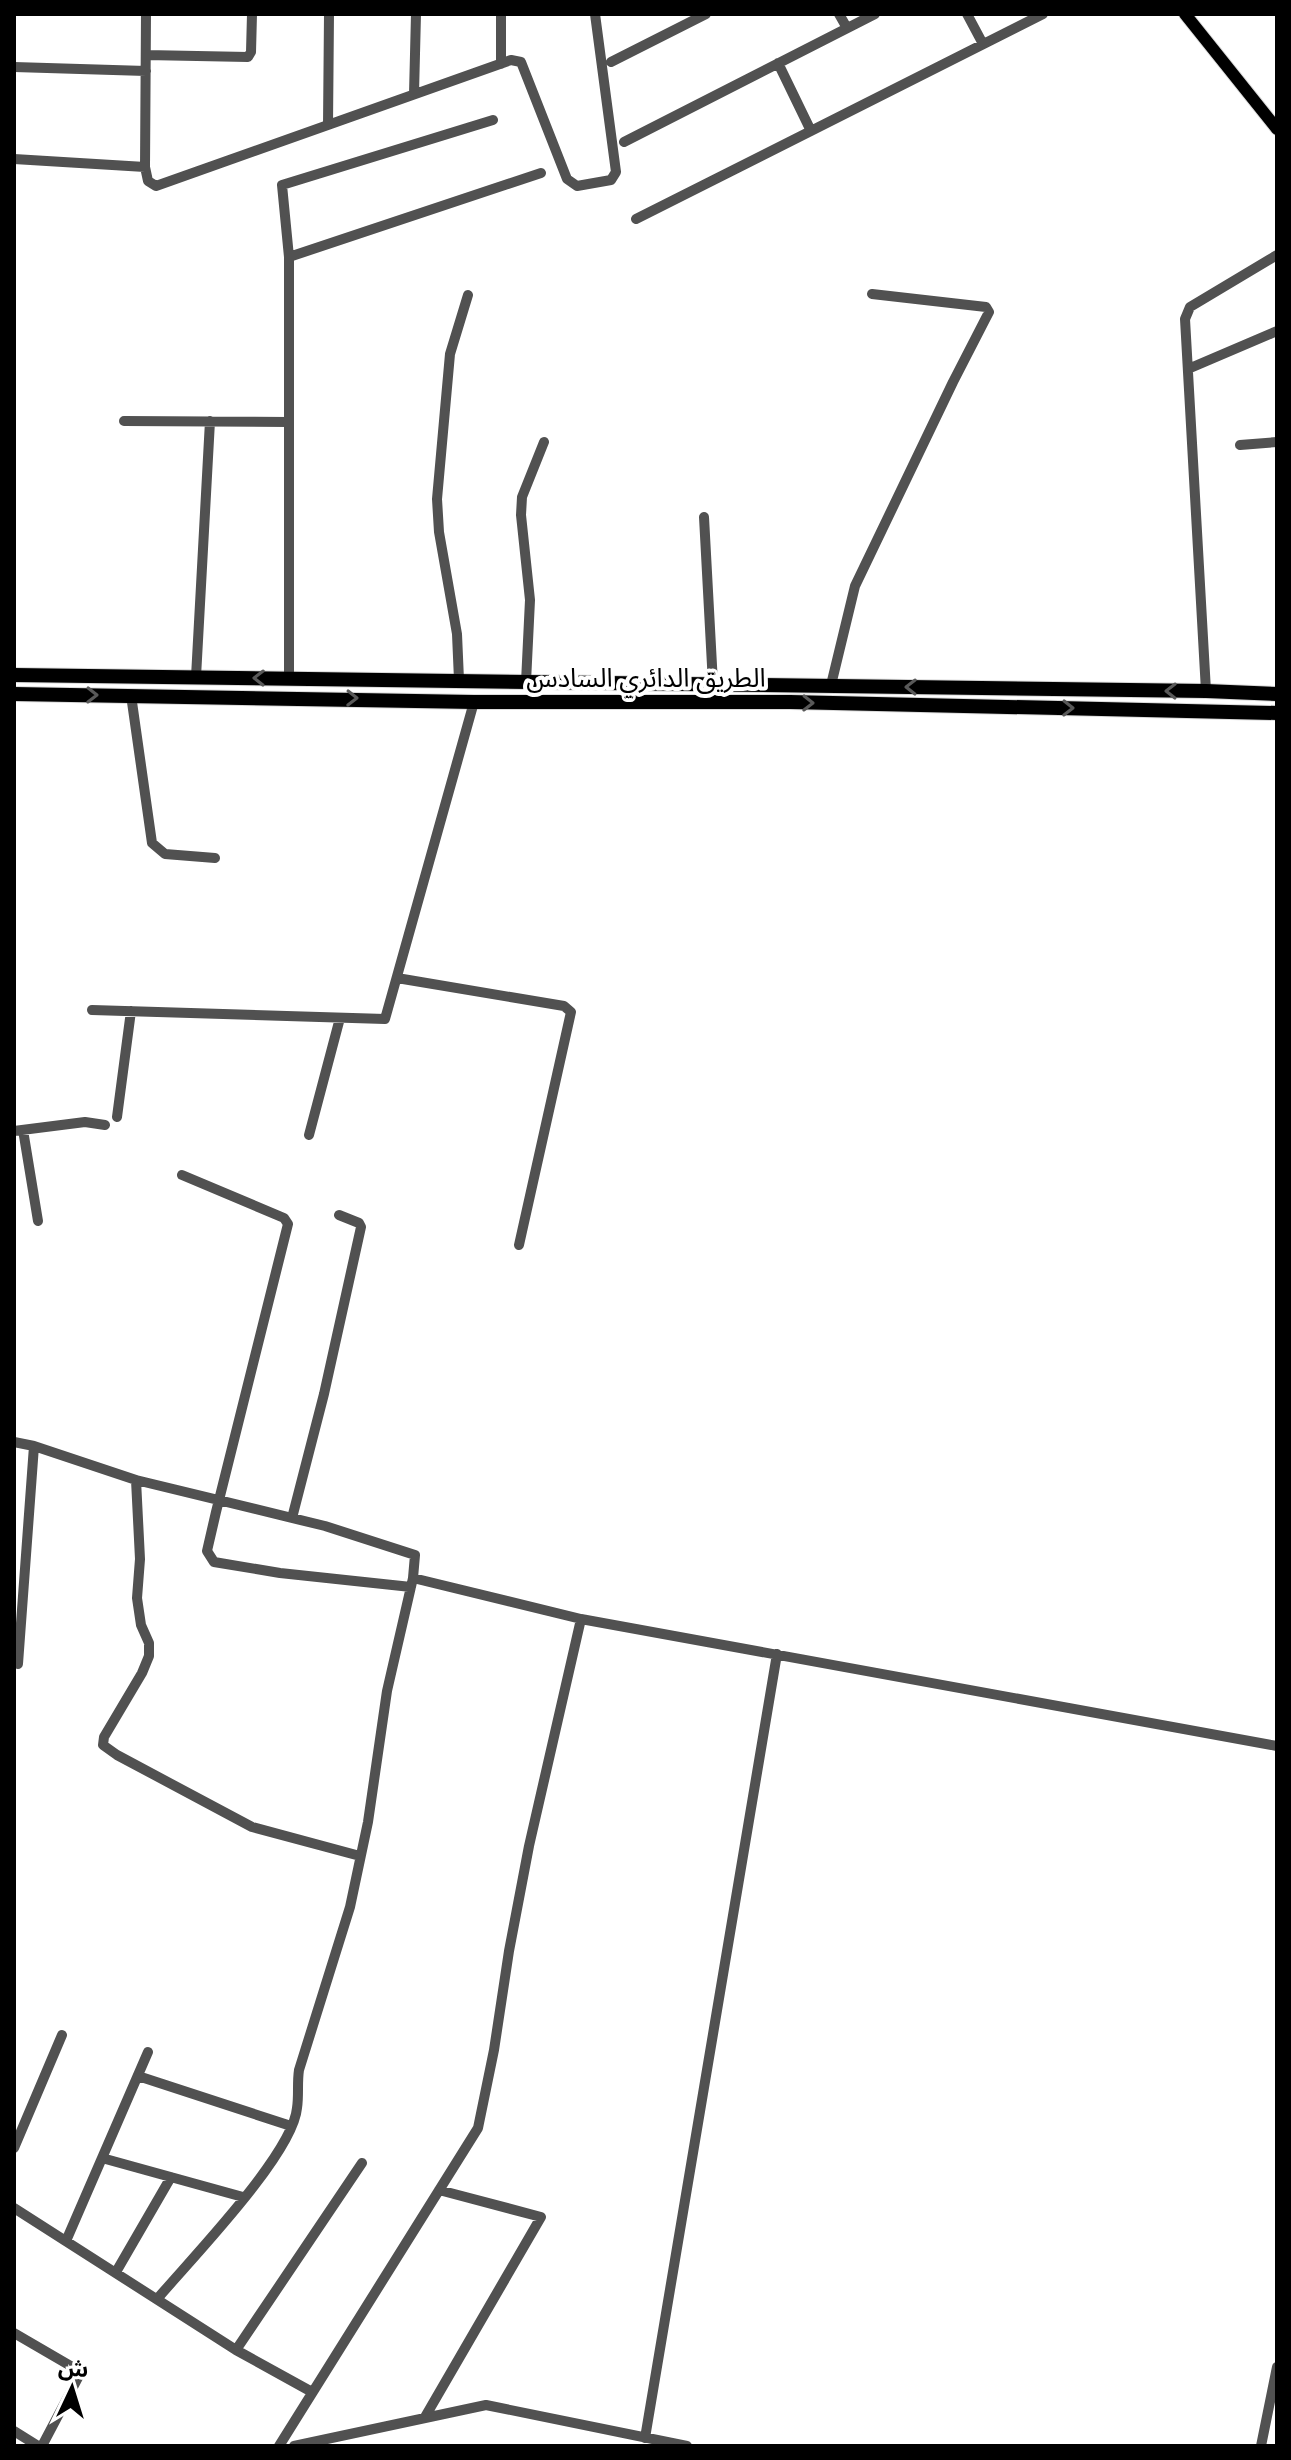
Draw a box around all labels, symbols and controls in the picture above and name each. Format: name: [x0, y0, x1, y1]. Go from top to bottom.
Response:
street label: الطريق الدائري السادس: [526, 661, 766, 698]
one-way arrow: [252, 669, 265, 687]
one-way arrow: [904, 678, 917, 695]
one-way arrow: [1164, 682, 1177, 699]
one-way arrow: [86, 686, 99, 704]
one-way arrow: [346, 690, 359, 707]
one-way arrow: [802, 694, 815, 711]
one-way arrow: [1062, 699, 1075, 716]
north arrow: [32, 2348, 112, 2428]
text: ش: [57, 2353, 89, 2383]

